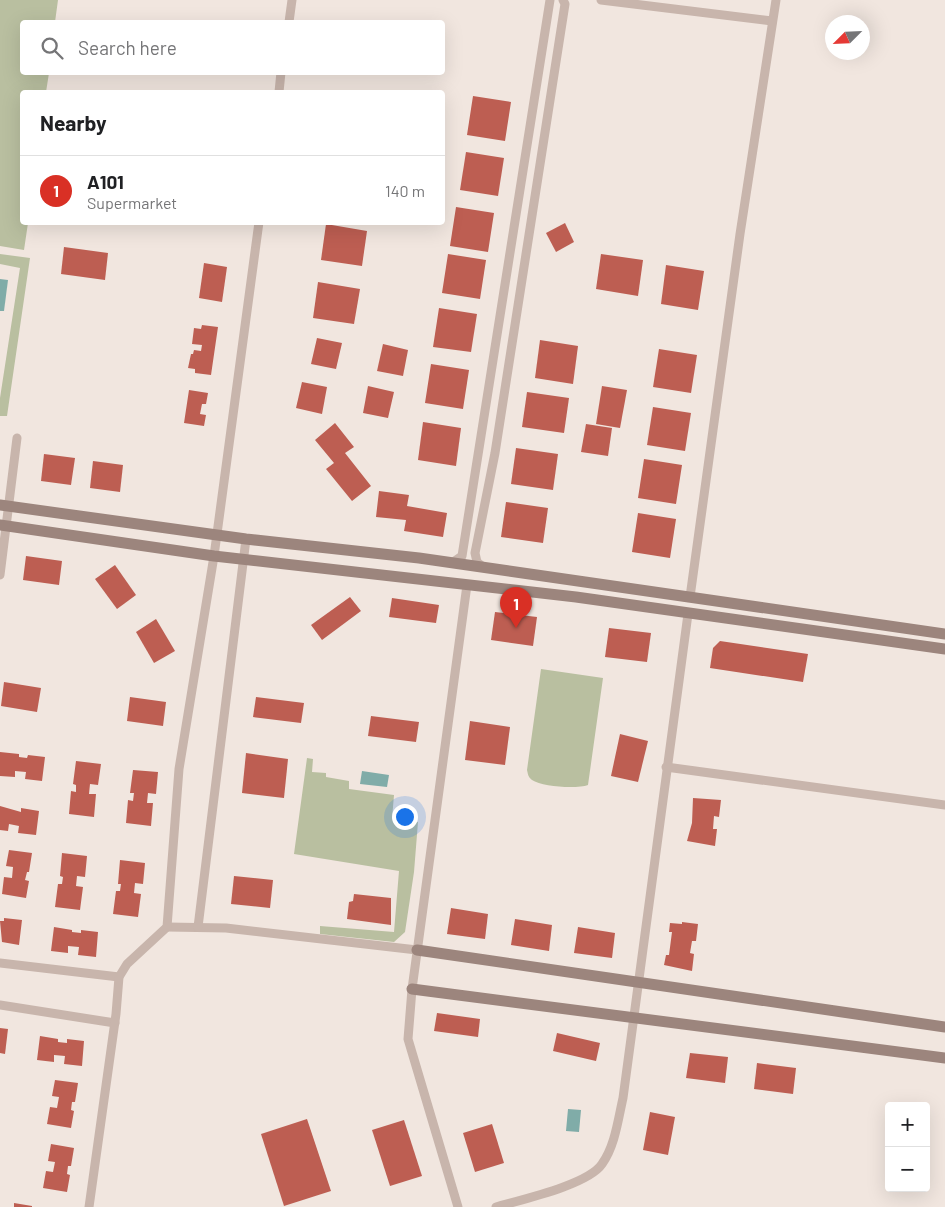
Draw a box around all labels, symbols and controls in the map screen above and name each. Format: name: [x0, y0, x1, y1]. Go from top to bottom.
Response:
north arrow: [825, 15, 870, 60]
search box: [20, 20, 445, 75]
icon: search: [38, 34, 66, 62]
text: Search here: [78, 36, 177, 59]
text: Nearby: [40, 110, 106, 135]
text: A101: [87, 170, 124, 193]
text: 1: [53, 181, 59, 200]
text: 140 m: [385, 181, 425, 200]
text: Supermarket: [87, 193, 177, 212]
pin: 1: [500, 587, 532, 628]
your location: [392, 804, 418, 830]
map controls: [885, 1102, 930, 1192]
button: +: [885, 1102, 930, 1147]
button: −: [885, 1147, 930, 1192]

